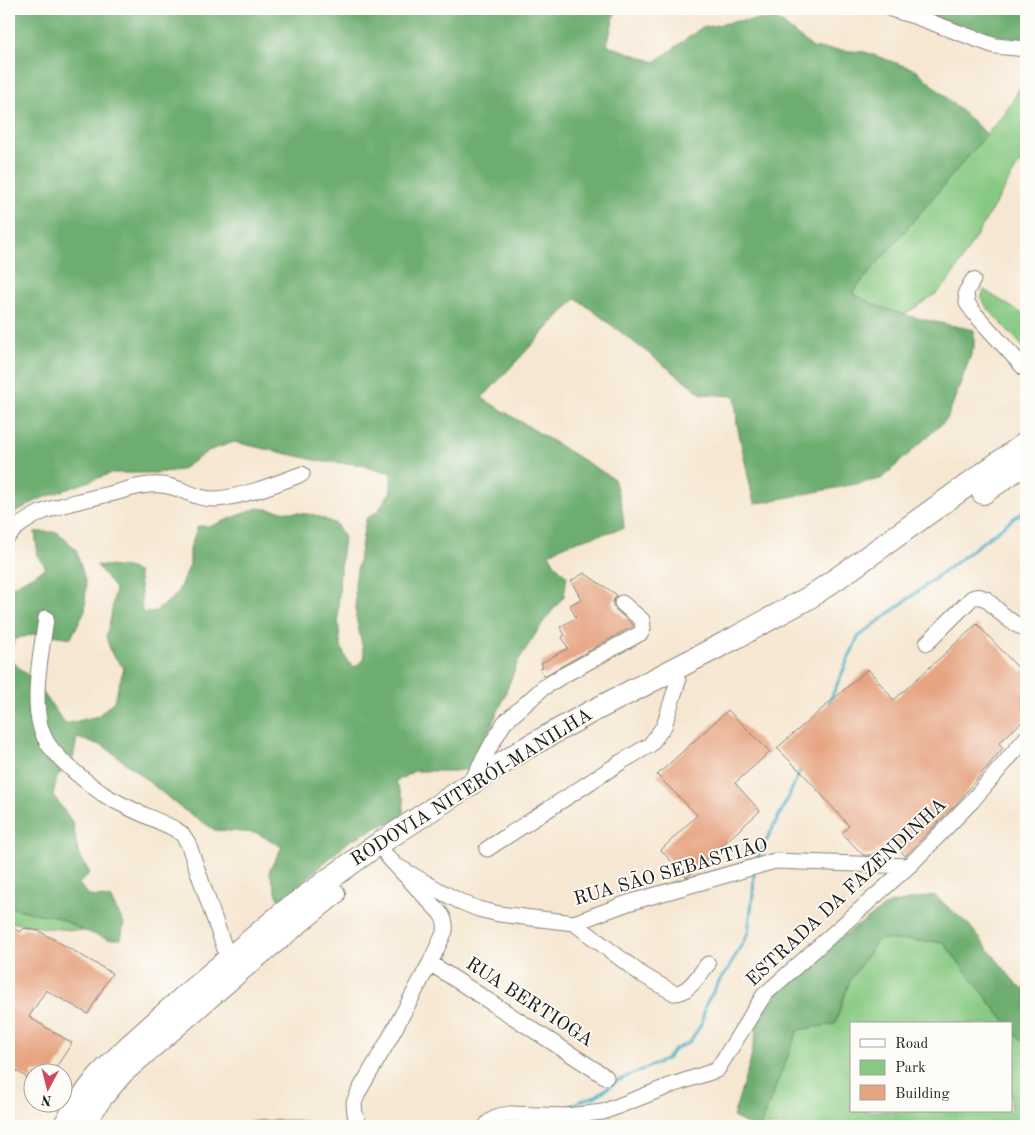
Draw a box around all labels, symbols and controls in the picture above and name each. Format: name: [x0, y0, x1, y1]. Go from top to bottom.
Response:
street label: RODOVIA NITERÓI-MANILHA: [345, 701, 596, 870]
street label: ESTRADA DA FAZENDINHA: [743, 795, 951, 991]
street label: RUA SÃO SEBASTIÃO: [571, 832, 770, 910]
street label: RUA BERTIOGA: [462, 955, 596, 1051]
legend: [850, 1022, 1012, 1112]
text: Road: [895, 1037, 929, 1052]
text: Park: [895, 1061, 926, 1076]
north arrow: [22, 1062, 72, 1112]
text: Building: [895, 1087, 950, 1102]
text: N: [40, 1092, 53, 1108]

